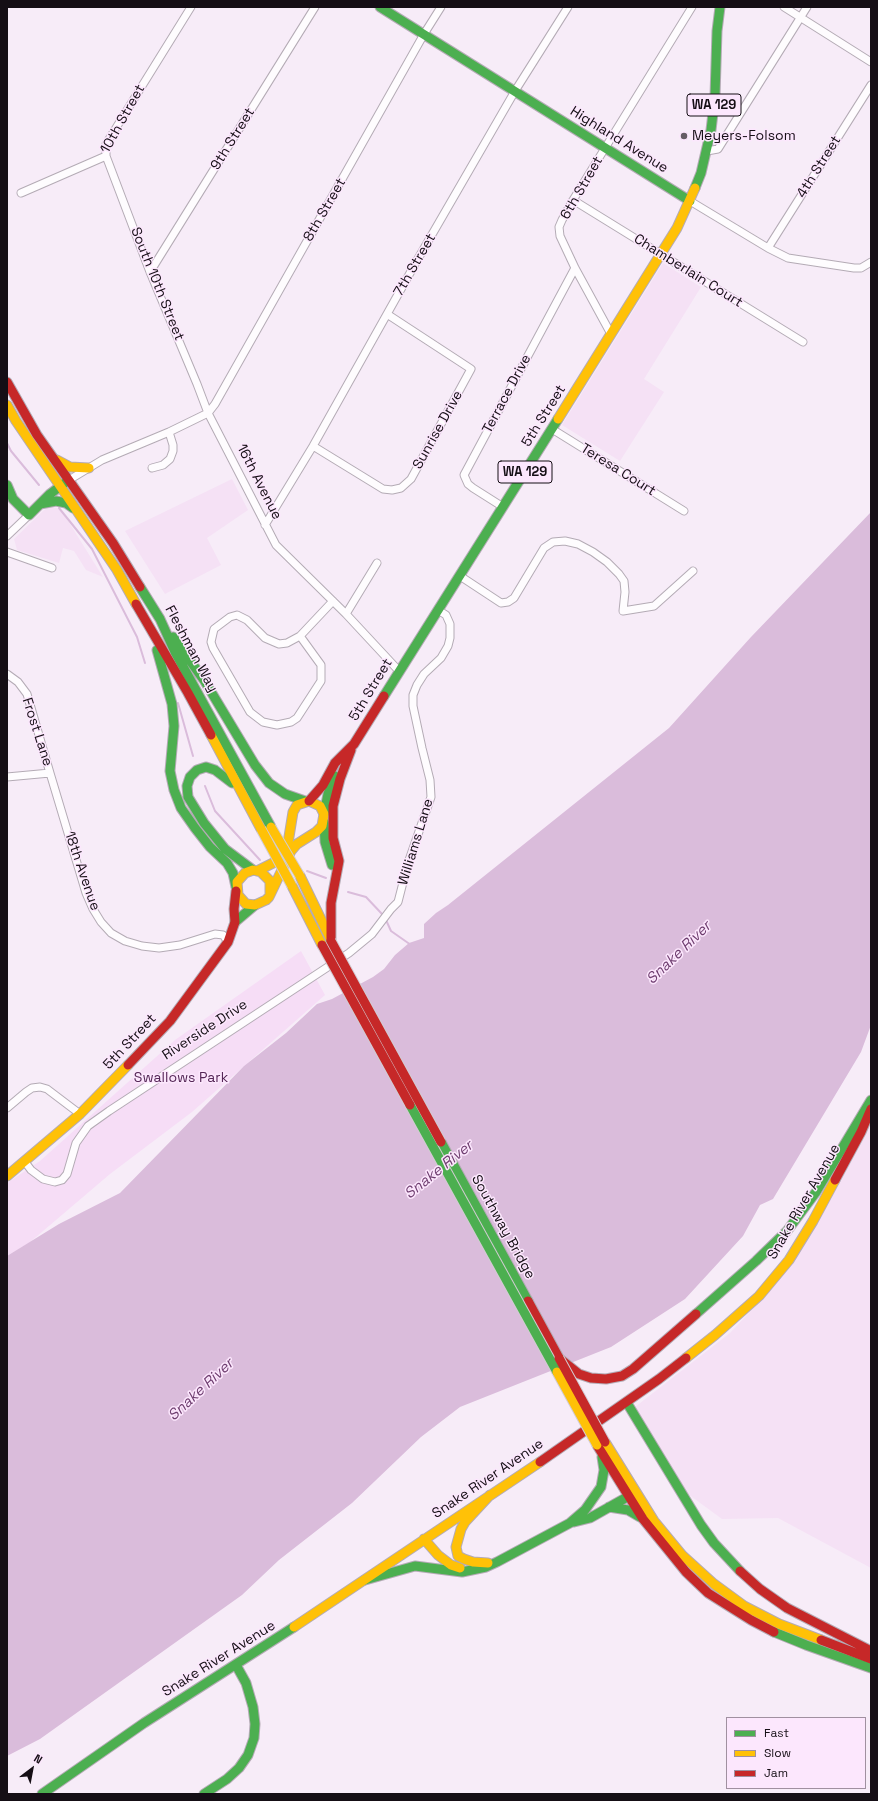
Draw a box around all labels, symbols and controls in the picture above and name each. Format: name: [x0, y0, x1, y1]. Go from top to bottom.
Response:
street label: 10th Street: [97, 82, 149, 156]
road number: WA 129: [687, 94, 741, 116]
street label: Highland Avenue: [567, 103, 671, 177]
street label: 9th Street: [207, 105, 259, 173]
place label: Meyers-Folsom: [692, 128, 796, 144]
marker: Meyers-Folsom: [679, 131, 689, 141]
street label: 4th Street: [793, 133, 845, 201]
street label: 6th Street: [557, 153, 607, 223]
street label: 8th Street: [300, 175, 350, 245]
street label: South 10th Street: [127, 225, 187, 343]
street label: 7th Street: [390, 231, 440, 299]
street label: Chamberlain Court: [630, 231, 746, 311]
street label: Terrace Drive: [479, 352, 535, 436]
street label: 5th Street: [518, 382, 570, 450]
street label: Sunrise Drive: [410, 388, 466, 472]
street label: Teresa Court: [577, 440, 659, 500]
street label: 16th Avenue: [233, 441, 285, 523]
road number: WA 129: [498, 461, 552, 483]
street label: Fleshman Way: [161, 603, 221, 695]
street label: 5th Street: [346, 656, 396, 724]
street label: Frost Lane: [18, 696, 56, 768]
street label: Williams Lane: [395, 797, 437, 887]
street label: 18th Avenue: [61, 829, 103, 913]
water label: Snake River: [643, 918, 715, 988]
street label: Riverside Drive: [159, 996, 251, 1064]
street label: 5th Street: [100, 1011, 160, 1073]
park label: Swallows Park: [134, 1070, 228, 1086]
water label: Snake River: [401, 1137, 477, 1203]
street label: Snake River Avenue: [764, 1141, 844, 1263]
street label: Southway Bridge: [467, 1172, 539, 1282]
water label: Snake River: [165, 1355, 237, 1425]
street label: Snake River Avenue: [429, 1436, 547, 1522]
street label: Snake River Avenue: [159, 1617, 279, 1701]
legend: [726, 1717, 866, 1789]
text: Fast: [764, 1725, 789, 1741]
text: Slow: [764, 1745, 791, 1761]
north arrow: [12, 1749, 52, 1789]
text: N: [32, 1751, 45, 1767]
text: Jam: [764, 1765, 788, 1781]

